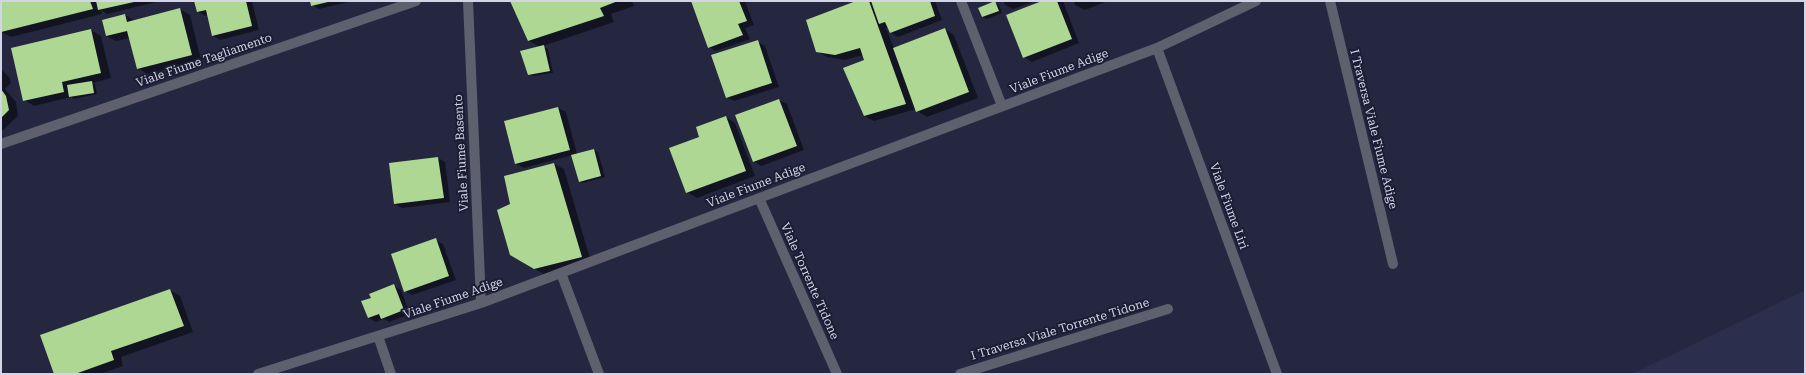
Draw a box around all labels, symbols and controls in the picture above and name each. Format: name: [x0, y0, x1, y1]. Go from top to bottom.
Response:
street label: Viale Fiume Tagliamento: [134, 30, 274, 90]
street label: Viale Fiume Adige: [1008, 46, 1111, 96]
street label: I Traversa Viale Fiume Adige: [1347, 48, 1401, 211]
street label: Viale Fiume Basento: [451, 94, 471, 212]
street label: Viale Fiume Adige: [705, 160, 808, 210]
street label: Viale Fiume Liri: [1207, 161, 1251, 251]
street label: Viale Torrente Tidone: [778, 221, 842, 342]
street label: Viale Fiume Adige: [401, 274, 505, 322]
street label: I Traversa Viale Torrente Tidone: [969, 295, 1151, 363]

